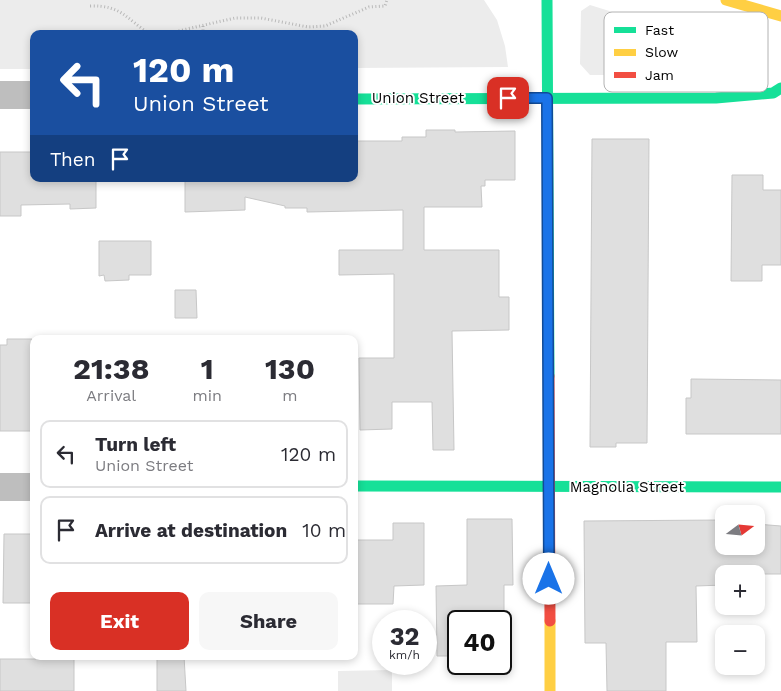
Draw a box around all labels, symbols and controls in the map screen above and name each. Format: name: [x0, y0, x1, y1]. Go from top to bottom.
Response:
legend: [604, 12, 768, 92]
text: Fast: [645, 22, 674, 38]
text: Slow: [645, 44, 678, 60]
text: 120 m: [133, 49, 234, 91]
icon: left: [50, 50, 115, 115]
text: Jam: [645, 67, 674, 83]
pin: [487, 77, 529, 119]
icon: arrive: [494, 84, 522, 112]
street label: Union Street: [372, 89, 465, 107]
text: Union Street: [133, 91, 268, 116]
icon: arrive: [106, 145, 134, 173]
text: Then: [50, 148, 96, 171]
text: 21:38: [73, 351, 149, 386]
text: 1: [201, 351, 214, 386]
text: 130: [265, 351, 315, 386]
text: Arrival: [86, 386, 136, 405]
text: min: [192, 386, 222, 405]
text: m: [282, 386, 298, 405]
text: Turn left: [95, 433, 176, 456]
icon: left: [52, 440, 80, 468]
text: 120 m: [281, 443, 336, 466]
text: Union Street: [95, 456, 194, 475]
street label: Magnolia Street: [570, 478, 685, 496]
north arrow: [715, 505, 765, 555]
map controls: [715, 505, 765, 675]
icon: arrive: [52, 516, 80, 544]
text: Arrive at destination: [95, 519, 287, 542]
text: 10 m: [302, 519, 346, 542]
position arrow: [522, 552, 574, 604]
button: +: [715, 565, 765, 615]
button: Exit: [50, 592, 189, 650]
button: Share: [199, 592, 338, 650]
speed limit sign: 40: [447, 610, 512, 675]
text: 32: [390, 622, 419, 651]
button: −: [715, 625, 765, 675]
text: km/h: [389, 648, 420, 662]

